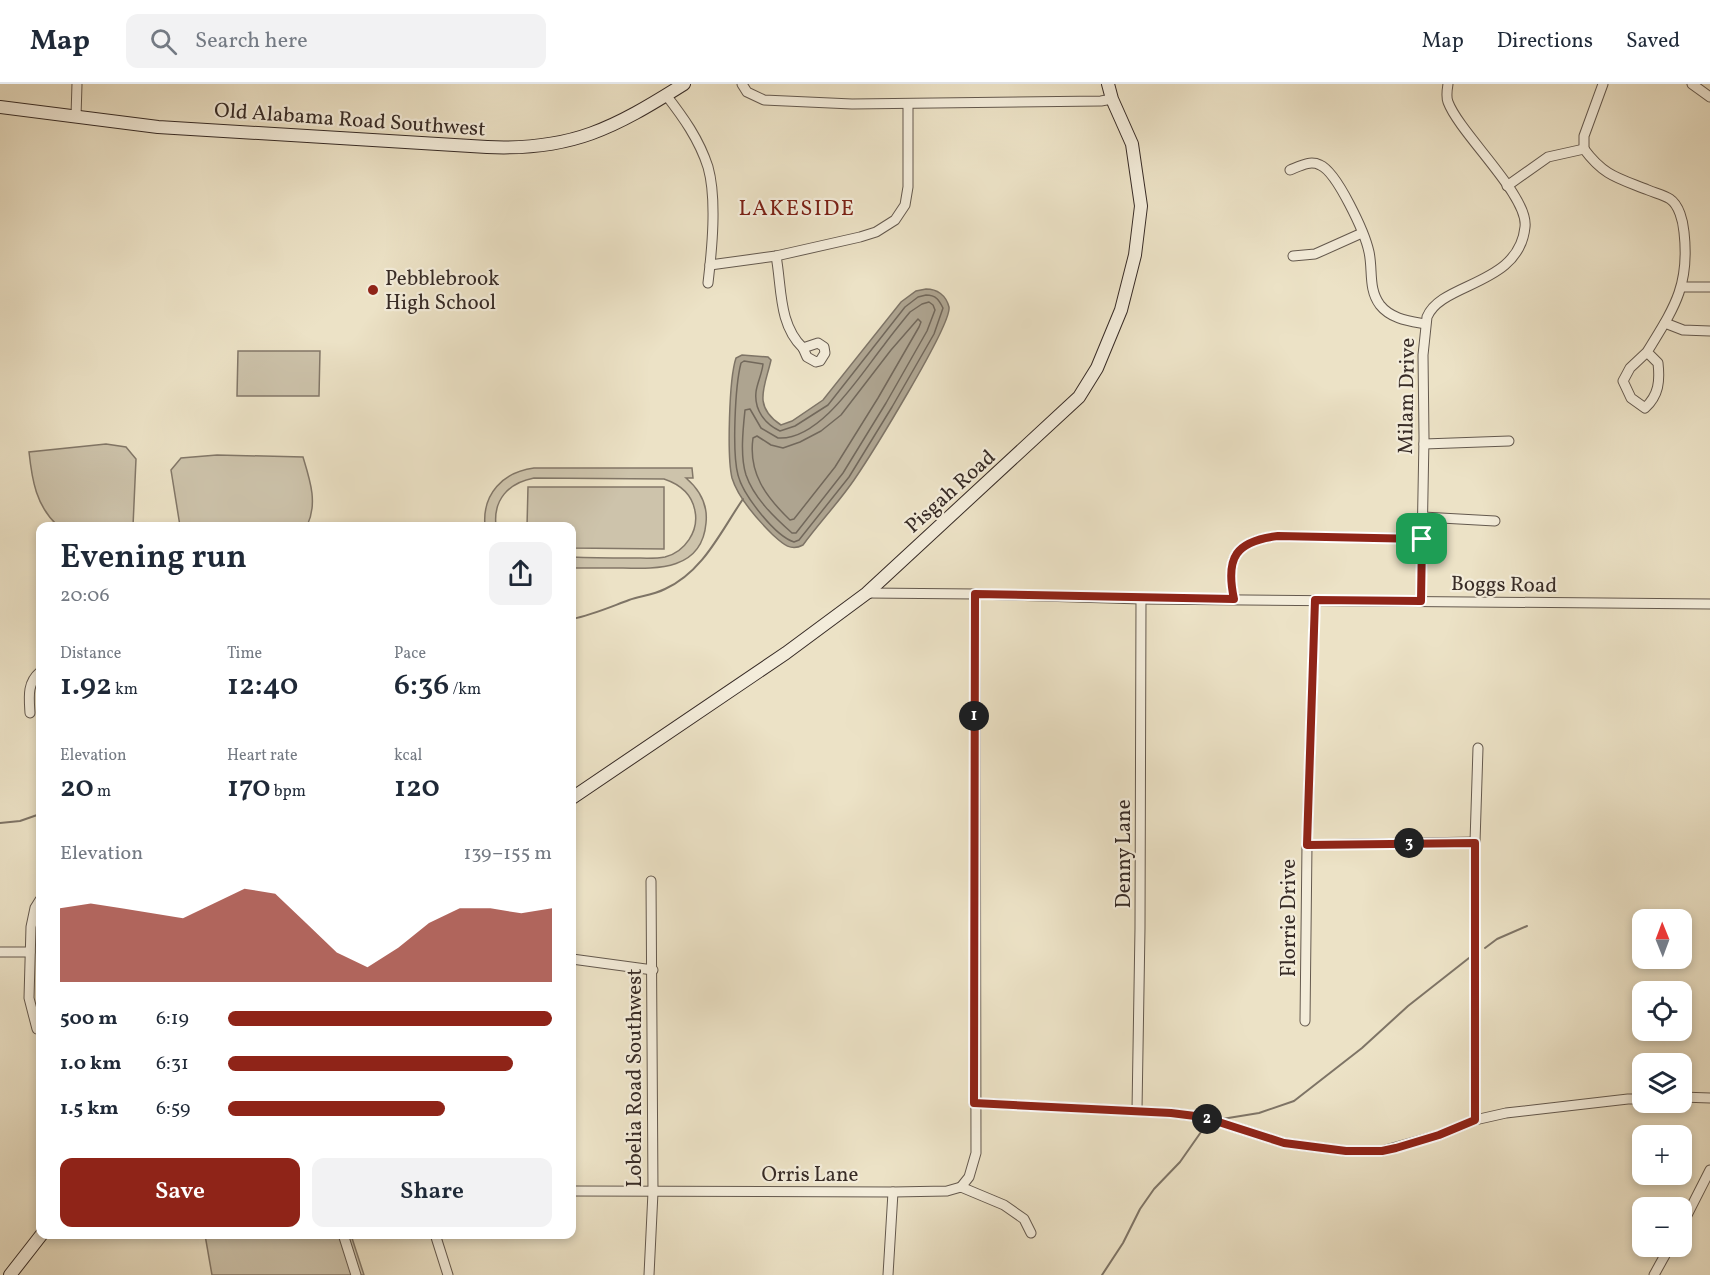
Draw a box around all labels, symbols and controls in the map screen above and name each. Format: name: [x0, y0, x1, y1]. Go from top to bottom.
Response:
search box: [126, 14, 546, 68]
text: Map: [30, 22, 90, 61]
icon: search: [147, 25, 180, 58]
text: Search here: [195, 26, 308, 57]
text: Map: [1422, 27, 1464, 56]
text: Directions: [1497, 27, 1593, 56]
text: Saved: [1626, 27, 1680, 56]
street label: Old Alabama Road Southwest: [213, 97, 487, 144]
district label: LAKESIDE: [738, 194, 856, 225]
place label: Pebblebrook High School: [385, 265, 500, 318]
marker: Pebblebrook High School: [366, 283, 380, 297]
street label: Milam Drive: [1392, 337, 1423, 455]
street label: Pisgah Road: [899, 444, 1003, 541]
pin: [1396, 513, 1447, 564]
icon: arrive: [1405, 522, 1438, 555]
text: Evening run: [60, 536, 247, 582]
button: share: [489, 542, 552, 605]
street label: Boggs Road: [1451, 570, 1557, 601]
text: 20:06: [60, 582, 110, 610]
text: Distance: [60, 643, 121, 665]
text: Time: [227, 643, 262, 665]
text: Pace: [394, 643, 426, 665]
text: 1.92: [60, 665, 112, 707]
text: 12:40: [227, 665, 298, 707]
text: 6:36: [394, 665, 449, 707]
text: km: [112, 679, 138, 701]
text: /km: [449, 679, 481, 701]
pin: 1: [959, 701, 989, 731]
text: 1: [971, 705, 977, 727]
text: Elevation: [60, 745, 127, 767]
text: Heart rate: [227, 745, 298, 767]
text: kcal: [394, 745, 422, 767]
text: 20: [60, 767, 94, 809]
text: 170: [227, 767, 271, 809]
text: 120: [394, 767, 440, 809]
text: m: [94, 781, 111, 803]
text: bpm: [271, 781, 306, 803]
street label: Denny Lane: [1110, 799, 1139, 909]
pin: 3: [1394, 828, 1424, 858]
text: 3: [1405, 832, 1413, 854]
text: Elevation: [60, 840, 143, 868]
text: 139–155 m: [463, 840, 552, 868]
street label: Florrie Drive: [1275, 859, 1304, 977]
north arrow: [1632, 909, 1692, 969]
map controls: [1632, 909, 1692, 1257]
street label: Lobelia Road Southwest: [621, 968, 650, 1188]
button: locate: [1632, 981, 1692, 1041]
text: 500 m: [60, 1005, 118, 1033]
text: 6:19: [156, 1005, 189, 1033]
text: 1.0 km: [60, 1050, 122, 1078]
text: 6:31: [156, 1050, 189, 1078]
button: layers: [1632, 1053, 1692, 1113]
text: 1.5 km: [60, 1095, 119, 1123]
text: 6:59: [156, 1095, 190, 1123]
pin: 2: [1192, 1104, 1222, 1134]
text: 2: [1203, 1108, 1211, 1130]
button: +: [1632, 1125, 1692, 1185]
button: Save: [60, 1158, 300, 1227]
button: Share: [312, 1158, 552, 1227]
street label: Orris Lane: [761, 1161, 859, 1190]
button: −: [1632, 1197, 1692, 1257]

